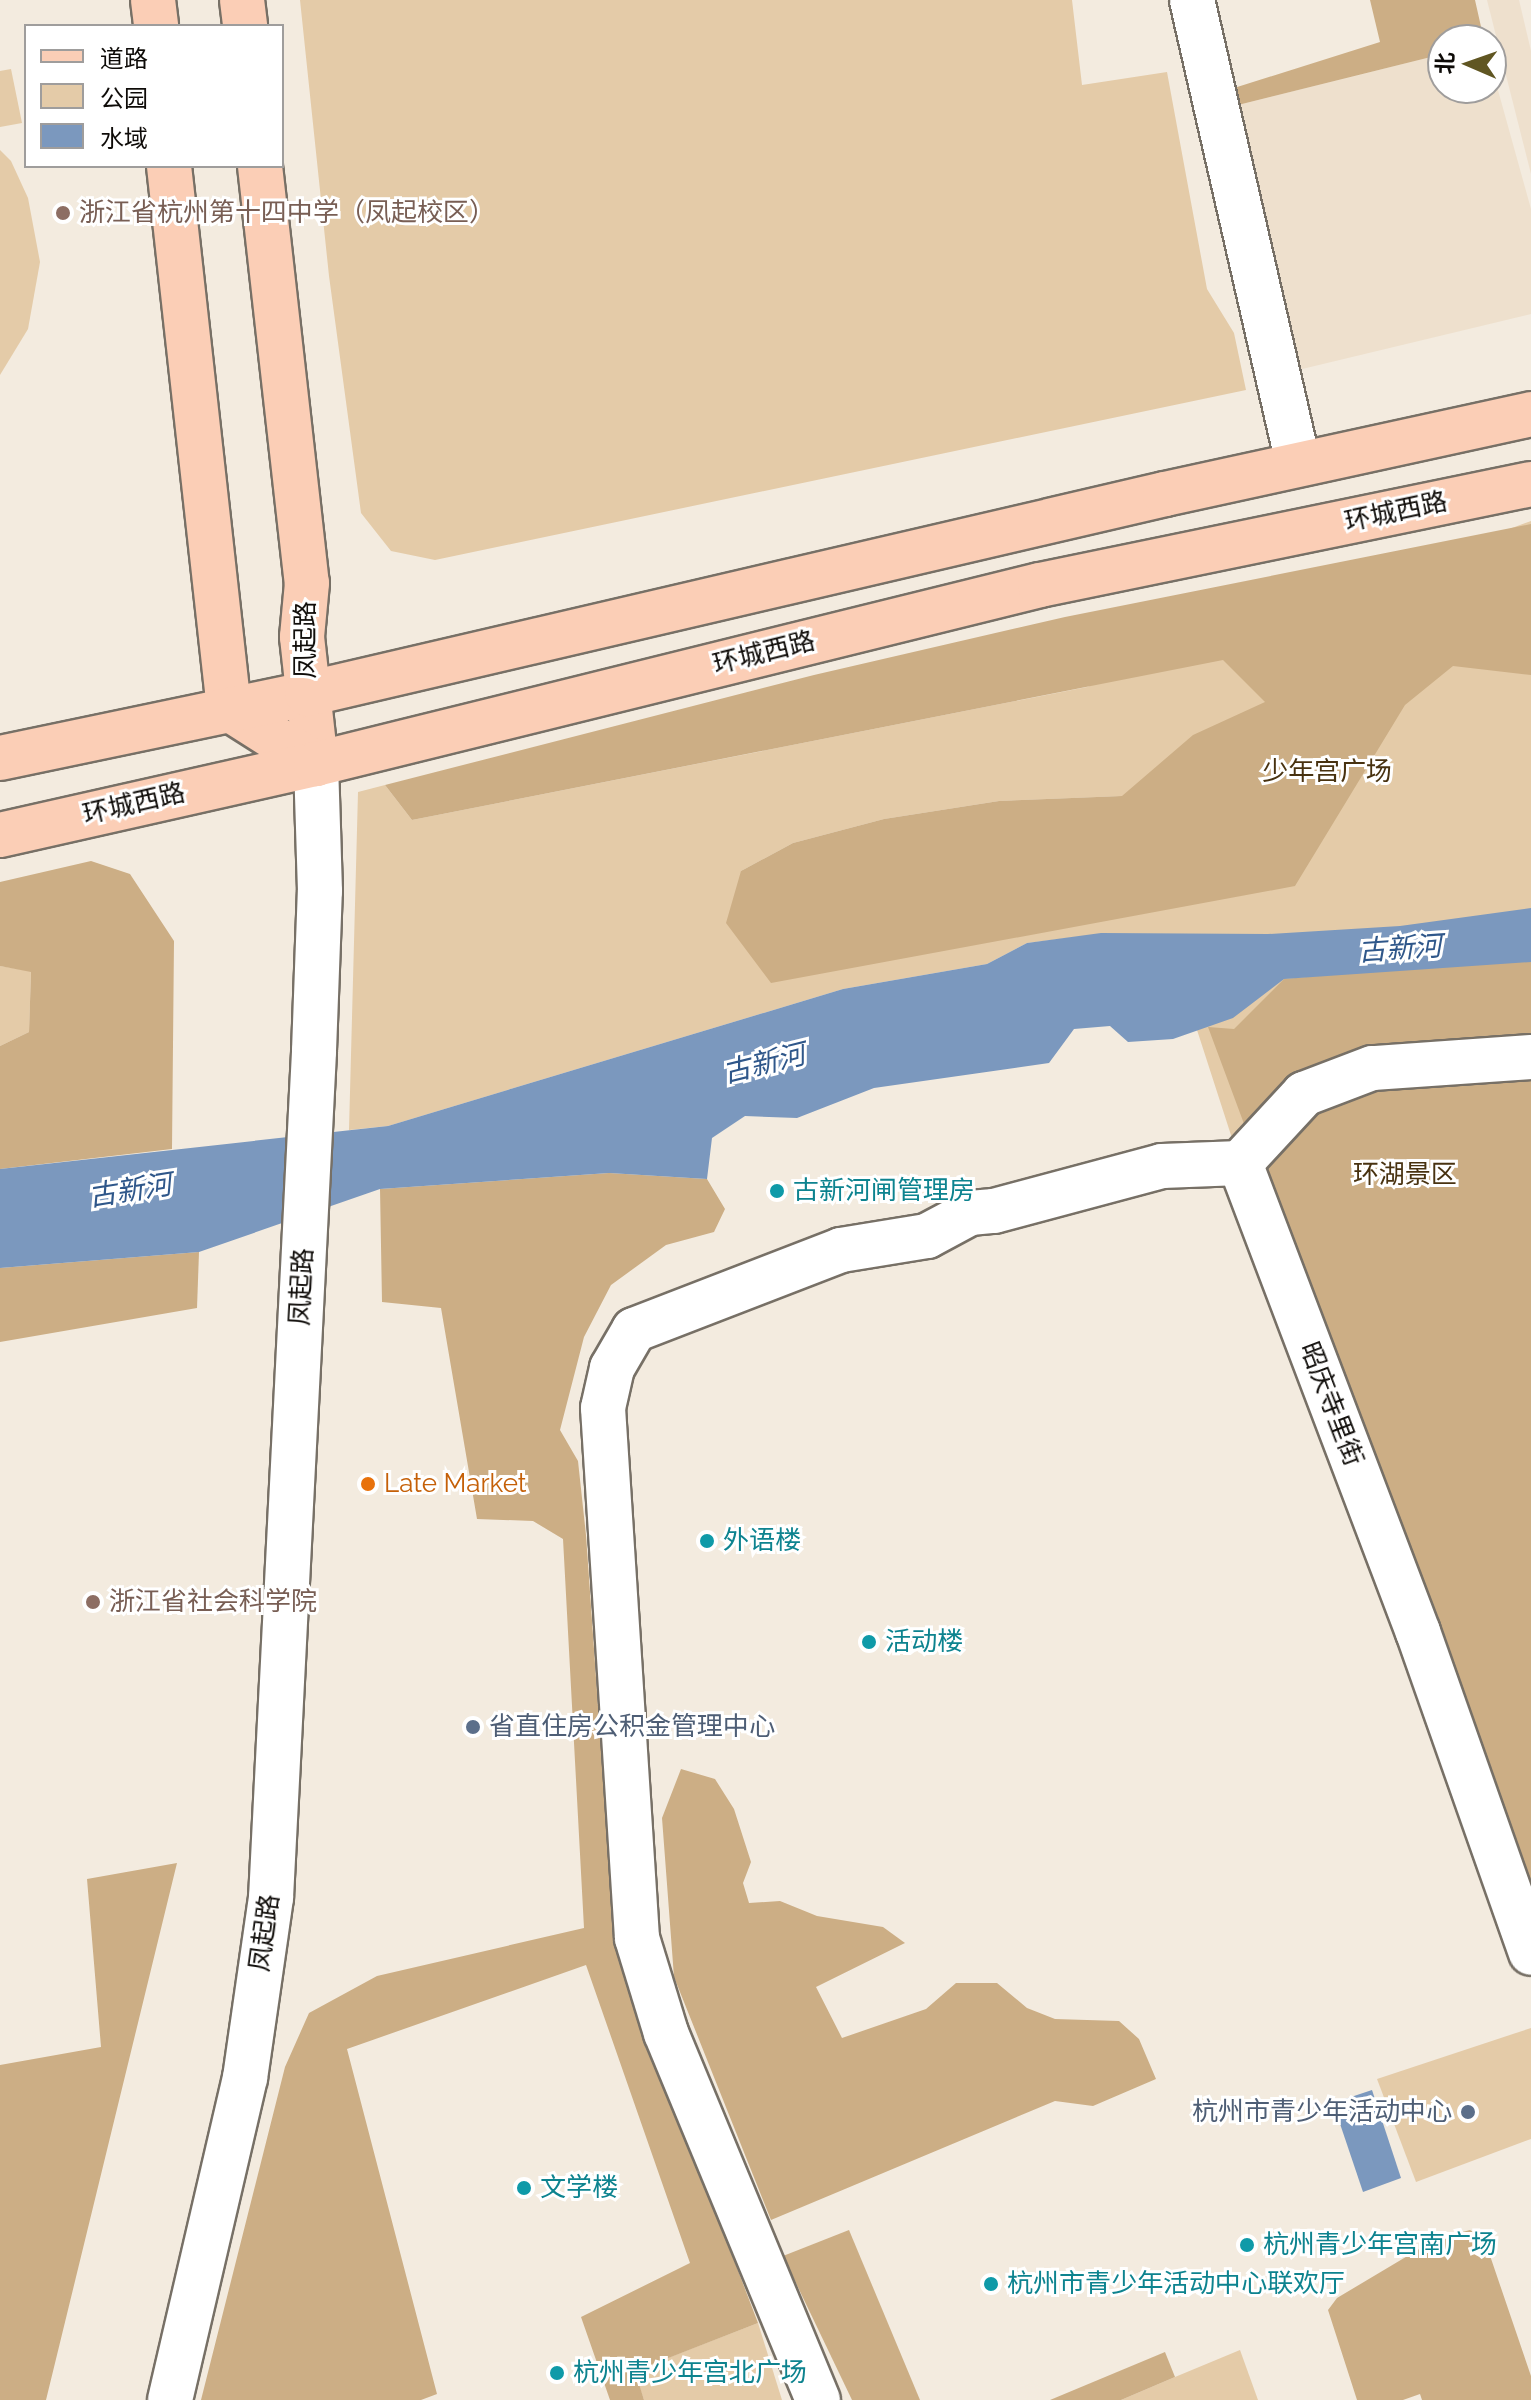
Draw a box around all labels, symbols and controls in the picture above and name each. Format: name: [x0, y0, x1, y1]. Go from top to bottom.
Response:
legend: [24, 24, 284, 168]
north arrow: [1427, 24, 1507, 104]
text: 道路: [100, 44, 148, 73]
text: 北: [1432, 52, 1458, 75]
text: 公园: [100, 84, 148, 113]
text: 水域: [100, 124, 148, 153]
place label: 浙江省杭州第十四中学（凤起校区）: [79, 197, 495, 229]
marker: 浙江省杭州第十四中学（凤起校区）: [54, 204, 72, 222]
street label: 环城西路: [1342, 486, 1450, 538]
street label: 凤起路: [290, 601, 322, 679]
street label: 环城西路: [710, 625, 818, 681]
park label: 少年宫广场: [1262, 756, 1392, 788]
street label: 环城西路: [80, 777, 188, 831]
water label: 古新河: [1357, 929, 1443, 969]
water label: 古新河: [719, 1038, 809, 1090]
park label: 环湖景区: [1353, 1159, 1457, 1191]
water label: 古新河: [86, 1168, 174, 1214]
place label: 古新河闸管理房: [793, 1175, 975, 1207]
marker: 古新河闸管理房: [768, 1182, 786, 1200]
street label: 凤起路: [284, 1247, 320, 1327]
street label: 昭庆寺里街: [1293, 1338, 1369, 1470]
place label: Late Market: [384, 1468, 526, 1500]
marker: Late Market: [359, 1475, 377, 1493]
place label: 外语楼: [723, 1525, 801, 1557]
marker: 外语楼: [698, 1532, 716, 1550]
place label: 浙江省社会科学院: [109, 1586, 317, 1618]
marker: 浙江省社会科学院: [84, 1593, 102, 1611]
place label: 活动楼: [885, 1626, 963, 1658]
marker: 活动楼: [860, 1633, 878, 1651]
place label: 省直住房公积金管理中心: [489, 1711, 775, 1743]
marker: 省直住房公积金管理中心: [464, 1718, 482, 1736]
street label: 凤起路: [244, 1892, 286, 1974]
place label: 杭州市青少年活动中心: [1192, 2096, 1452, 2128]
marker: 杭州市青少年活动中心: [1459, 2103, 1477, 2121]
place label: 文学楼: [540, 2172, 618, 2204]
marker: 文学楼: [515, 2179, 533, 2197]
place label: 杭州青少年宫南广场: [1263, 2229, 1497, 2261]
marker: 杭州青少年宫南广场: [1238, 2236, 1256, 2254]
place label: 杭州市青少年活动中心联欢厅: [1007, 2268, 1345, 2300]
marker: 杭州市青少年活动中心联欢厅: [982, 2275, 1000, 2293]
place label: 杭州青少年宫北广场: [573, 2357, 807, 2389]
marker: 杭州青少年宫北广场: [548, 2364, 566, 2382]

